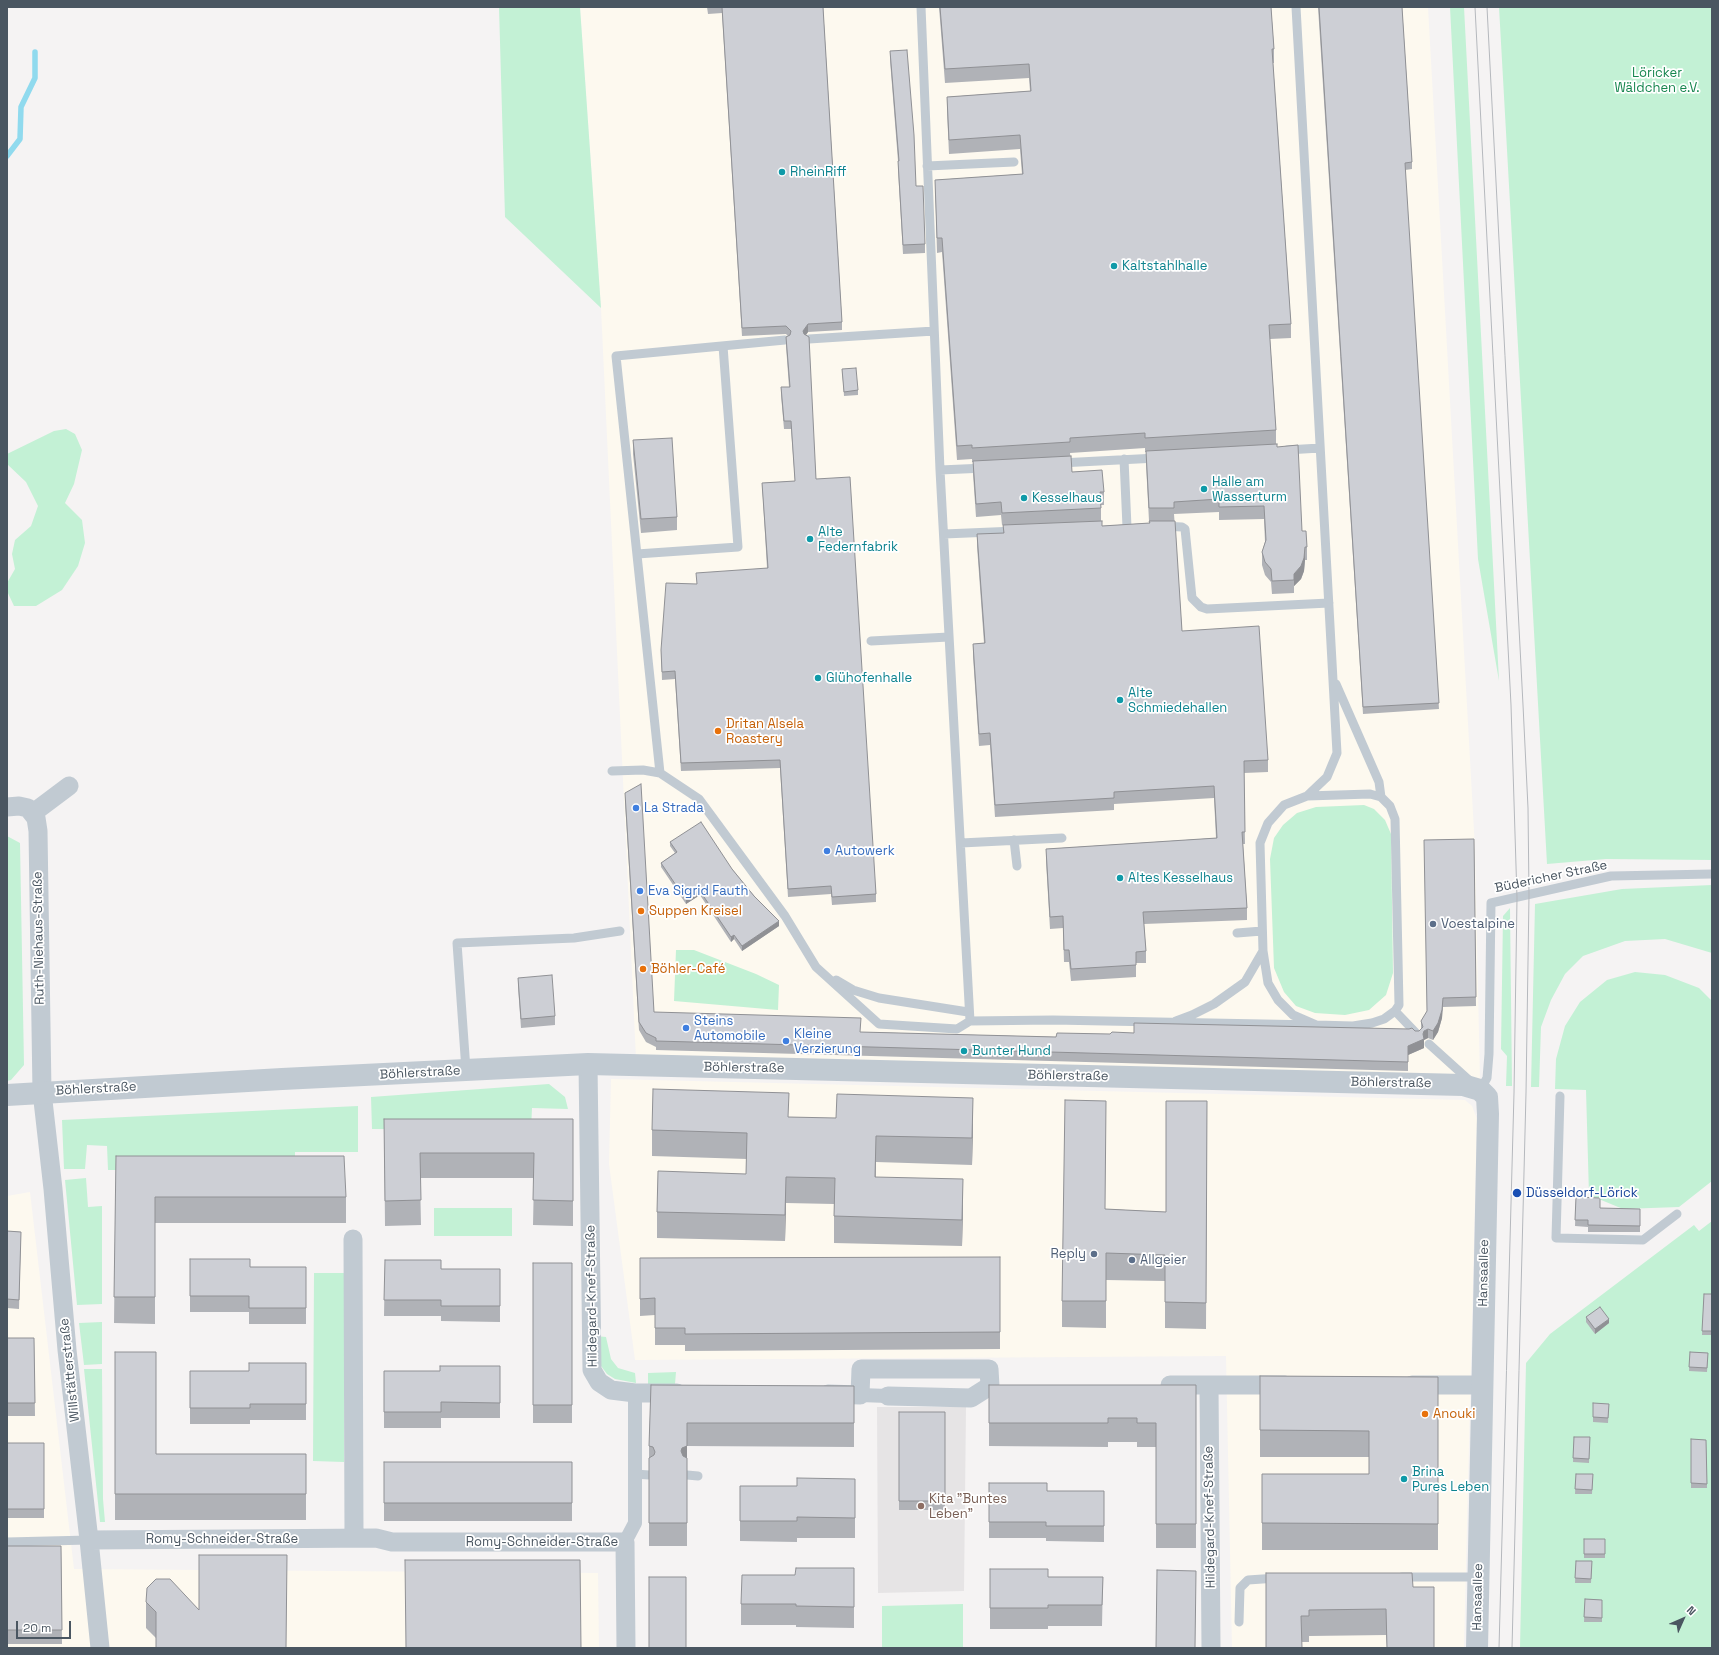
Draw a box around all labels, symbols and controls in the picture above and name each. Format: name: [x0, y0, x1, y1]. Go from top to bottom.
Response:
park label: Löricker Wäldchen e.V.: [1614, 65, 1700, 96]
place label: RheinRiff: [790, 164, 846, 180]
marker: RheinRiff: [777, 167, 787, 177]
place label: Kaltstahlhalle: [1122, 258, 1207, 274]
marker: Kaltstahlhalle: [1109, 261, 1119, 271]
place label: Halle am Wasserturm: [1212, 474, 1287, 505]
marker: Halle am Wasserturm: [1199, 484, 1209, 494]
place label: Kesselhaus: [1032, 490, 1102, 506]
marker: Kesselhaus: [1019, 493, 1029, 503]
place label: Alte Federnfabrik: [818, 524, 898, 555]
marker: Alte Federnfabrik: [805, 534, 815, 544]
place label: Glühofenhalle: [826, 670, 912, 686]
marker: Glühofenhalle: [813, 673, 823, 683]
place label: Alte Schmiedehallen: [1128, 685, 1227, 716]
marker: Alte Schmiedehallen: [1115, 695, 1125, 705]
place label: Dritan Alsela Roastery: [726, 716, 804, 747]
marker: Dritan Alsela Roastery: [713, 726, 723, 736]
place label: La Strada: [644, 800, 704, 816]
marker: La Strada: [631, 803, 641, 813]
place label: Autowerk: [835, 843, 895, 859]
marker: Autowerk: [822, 846, 832, 856]
street label: Büdericher Straße: [1493, 857, 1609, 897]
place label: Altes Kesselhaus: [1128, 870, 1233, 886]
street label: Ruth-Niehaus-Straße: [30, 871, 48, 1005]
marker: Altes Kesselhaus: [1115, 873, 1125, 883]
place label: Eva Sigrid Fauth: [648, 883, 748, 899]
marker: Eva Sigrid Fauth: [635, 886, 645, 896]
place label: Suppen Kreisel: [649, 903, 742, 919]
marker: Suppen Kreisel: [636, 906, 646, 916]
place label: Voestalpine: [1441, 916, 1515, 932]
marker: Voestalpine: [1428, 919, 1438, 929]
place label: Böhler-Café: [651, 961, 726, 977]
marker: Böhler-Café: [638, 964, 648, 974]
place label: Steins Automobile: [694, 1013, 766, 1044]
marker: Steins Automobile: [681, 1023, 691, 1033]
place label: Kleine Verzierung: [794, 1026, 861, 1057]
marker: Kleine Verzierung: [781, 1036, 791, 1046]
place label: Bunter Hund: [972, 1043, 1051, 1059]
marker: Bunter Hund: [959, 1046, 969, 1056]
street label: Böhlerstraße: [703, 1059, 785, 1077]
street label: Böhlerstraße: [379, 1063, 461, 1083]
street label: Böhlerstraße: [1027, 1067, 1109, 1085]
street label: Böhlerstraße: [1350, 1074, 1432, 1092]
street label: Böhlerstraße: [55, 1079, 137, 1099]
place label: Düsseldorf-Lörick: [1526, 1185, 1638, 1201]
marker: Düsseldorf-Lörick: [1511, 1187, 1523, 1199]
street label: Hildegard-Knef-Straße: [583, 1225, 601, 1367]
street label: Hansaallee: [1476, 1239, 1492, 1307]
place label: Reply: [1051, 1246, 1086, 1262]
marker: Reply: [1089, 1249, 1099, 1259]
place label: Allgeier: [1140, 1252, 1186, 1268]
marker: Allgeier: [1127, 1255, 1137, 1265]
street label: Willstätterstraße: [57, 1317, 83, 1423]
place label: Anouki: [1433, 1406, 1475, 1422]
marker: Anouki: [1420, 1409, 1430, 1419]
street label: Hildegard-Knef-Straße: [1201, 1446, 1219, 1588]
place label: Brina Pures Leben: [1412, 1464, 1489, 1495]
marker: Brina Pures Leben: [1399, 1474, 1409, 1484]
place label: Kita "Buntes Leben": [929, 1491, 1007, 1522]
marker: Kita "Buntes Leben": [916, 1501, 926, 1511]
street label: Romy-Schneider-Straße: [146, 1531, 298, 1547]
street label: Romy-Schneider-Straße: [466, 1534, 618, 1550]
street label: Hansaallee: [1470, 1563, 1486, 1631]
north arrow: [1663, 1599, 1703, 1639]
text: N: [1684, 1603, 1699, 1618]
scale bar: [18, 1613, 73, 1639]
text: 20 m: [23, 1620, 51, 1636]

